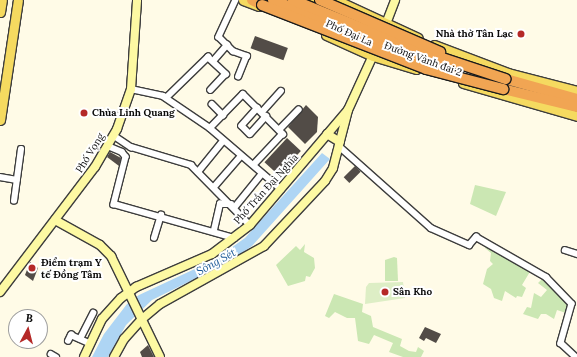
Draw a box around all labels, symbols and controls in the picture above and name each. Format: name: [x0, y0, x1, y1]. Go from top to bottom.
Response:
street label: Phố Đại La: [324, 17, 374, 49]
place label: Nhà thờ Tân Lạc: [436, 28, 513, 40]
marker: Nhà thờ Tân Lạc: [516, 29, 526, 39]
street label: Đường Vành đai 2: [383, 39, 463, 79]
place label: Chùa Linh Quang: [92, 107, 175, 119]
marker: Chùa Linh Quang: [79, 108, 89, 118]
street label: Phố Vọng: [73, 131, 107, 175]
street label: Phố Trần Đại Nghĩa: [231, 151, 301, 227]
water label: Sông Sét: [194, 246, 238, 278]
place label: Điểm trạm Y tế Đồng Tâm: [41, 256, 102, 280]
marker: Điểm trạm Y tế Đồng Tâm: [26, 262, 38, 274]
place label: Sân Kho: [393, 286, 432, 298]
marker: Sân Kho: [380, 287, 390, 297]
north arrow: [8, 309, 48, 349]
text: B: [25, 311, 34, 325]

